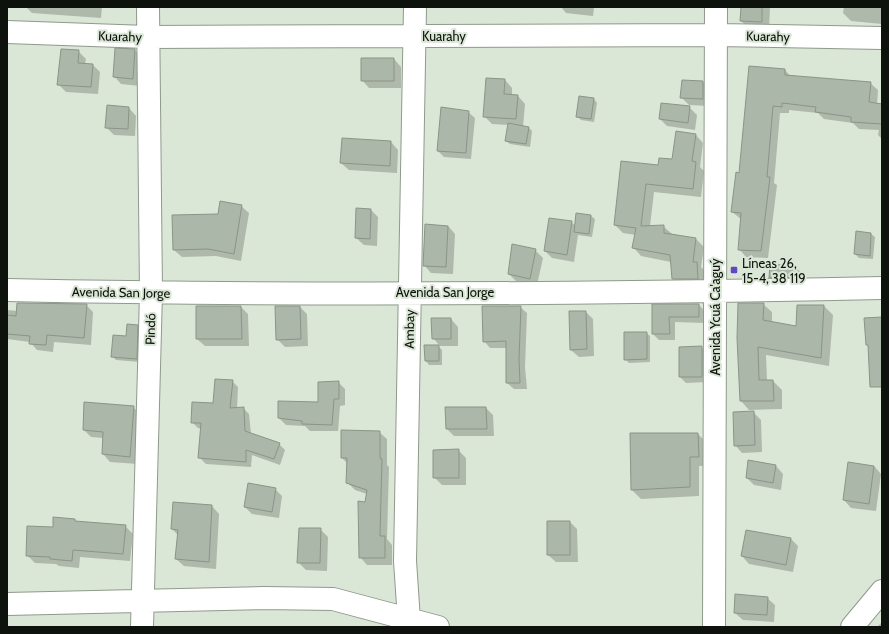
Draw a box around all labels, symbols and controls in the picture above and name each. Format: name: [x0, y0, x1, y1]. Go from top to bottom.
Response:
street label: Kuarahy: [98, 27, 143, 45]
street label: Kuarahy: [422, 28, 466, 44]
street label: Kuarahy: [746, 28, 790, 44]
place label: Líneas 26, 15-4, 38 119: [742, 255, 806, 286]
street label: Avenida Ycuá Ca'aguý: [707, 258, 723, 376]
marker: Líneas 26, 15-4, 38 119: [729, 265, 739, 275]
street label: Avenida San Jorge: [72, 283, 171, 301]
street label: Avenida San Jorge: [396, 284, 495, 300]
street label: Ambay: [401, 309, 417, 349]
street label: Pindó: [141, 313, 159, 345]

